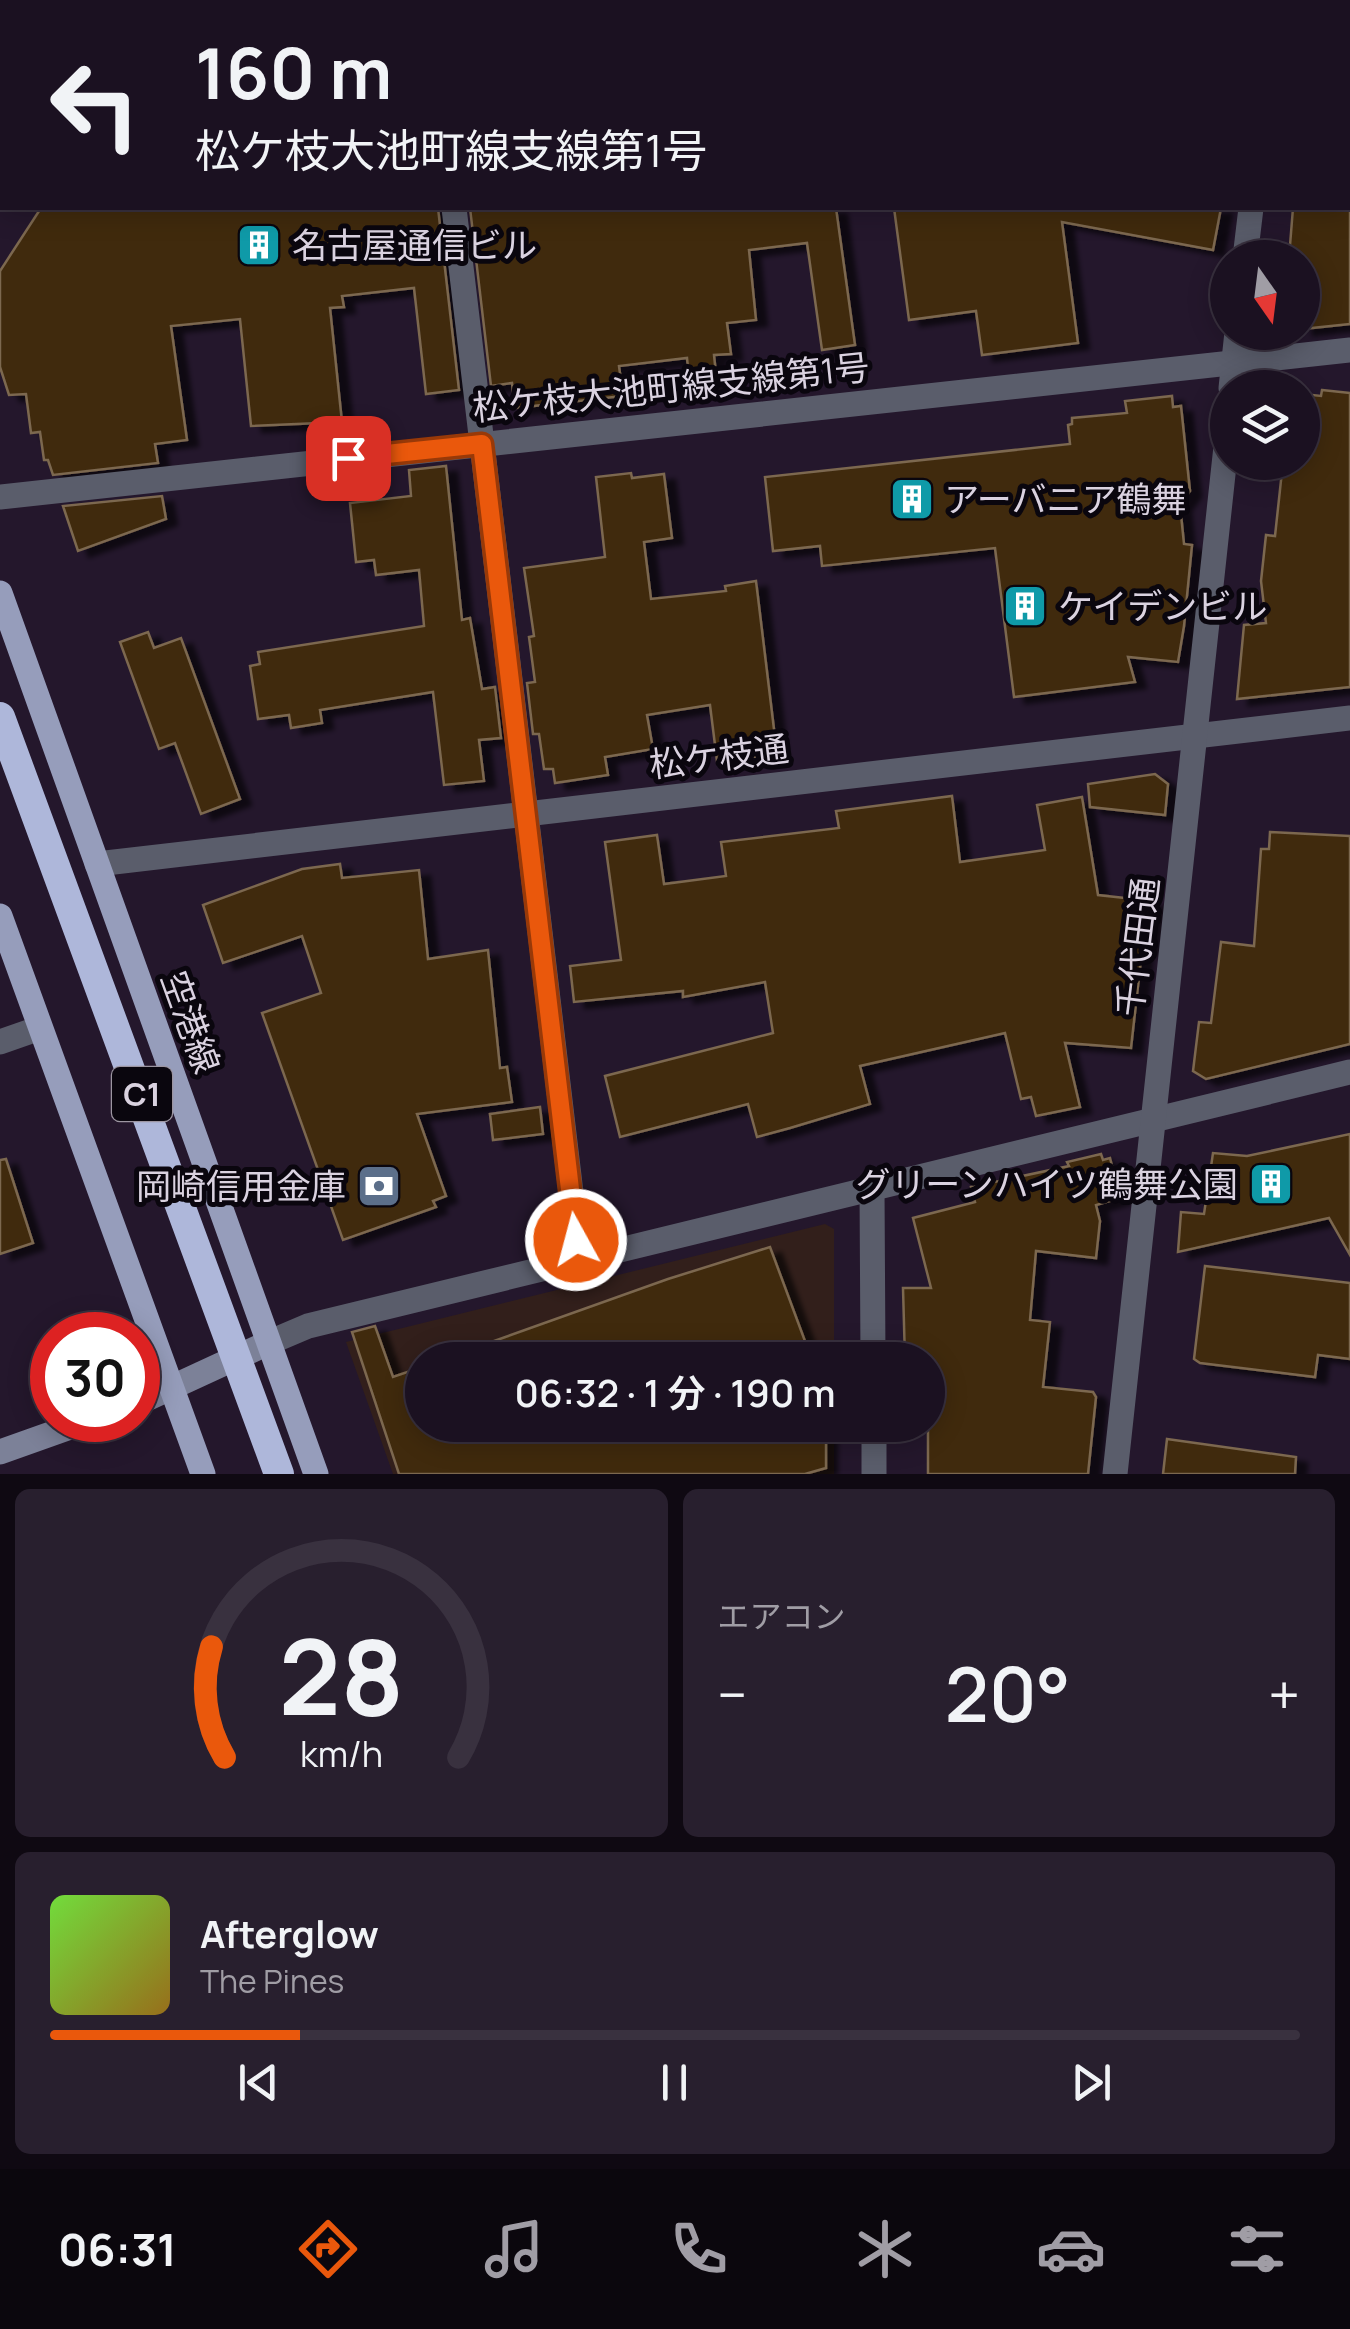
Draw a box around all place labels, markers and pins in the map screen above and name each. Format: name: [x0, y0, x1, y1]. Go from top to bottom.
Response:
place label: 名古屋通信ビル: [292, 221, 537, 269]
building icon: 名古屋通信ビル: [236, 222, 282, 268]
pin: [306, 416, 391, 501]
place label: アーバニア鶴舞: [944, 475, 1187, 523]
building icon: アーバニア鶴舞: [889, 476, 935, 522]
place label: ケイデンビル: [1058, 582, 1267, 630]
building icon: ケイデンビル: [1002, 583, 1048, 629]
place label: グリーンハイツ鶴舞公園: [855, 1160, 1238, 1208]
building icon: グリーンハイツ鶴舞公園: [1248, 1161, 1294, 1207]
place label: 岡崎信用金庫: [136, 1162, 346, 1210]
bank icon: 岡崎信用金庫: [356, 1163, 402, 1209]

